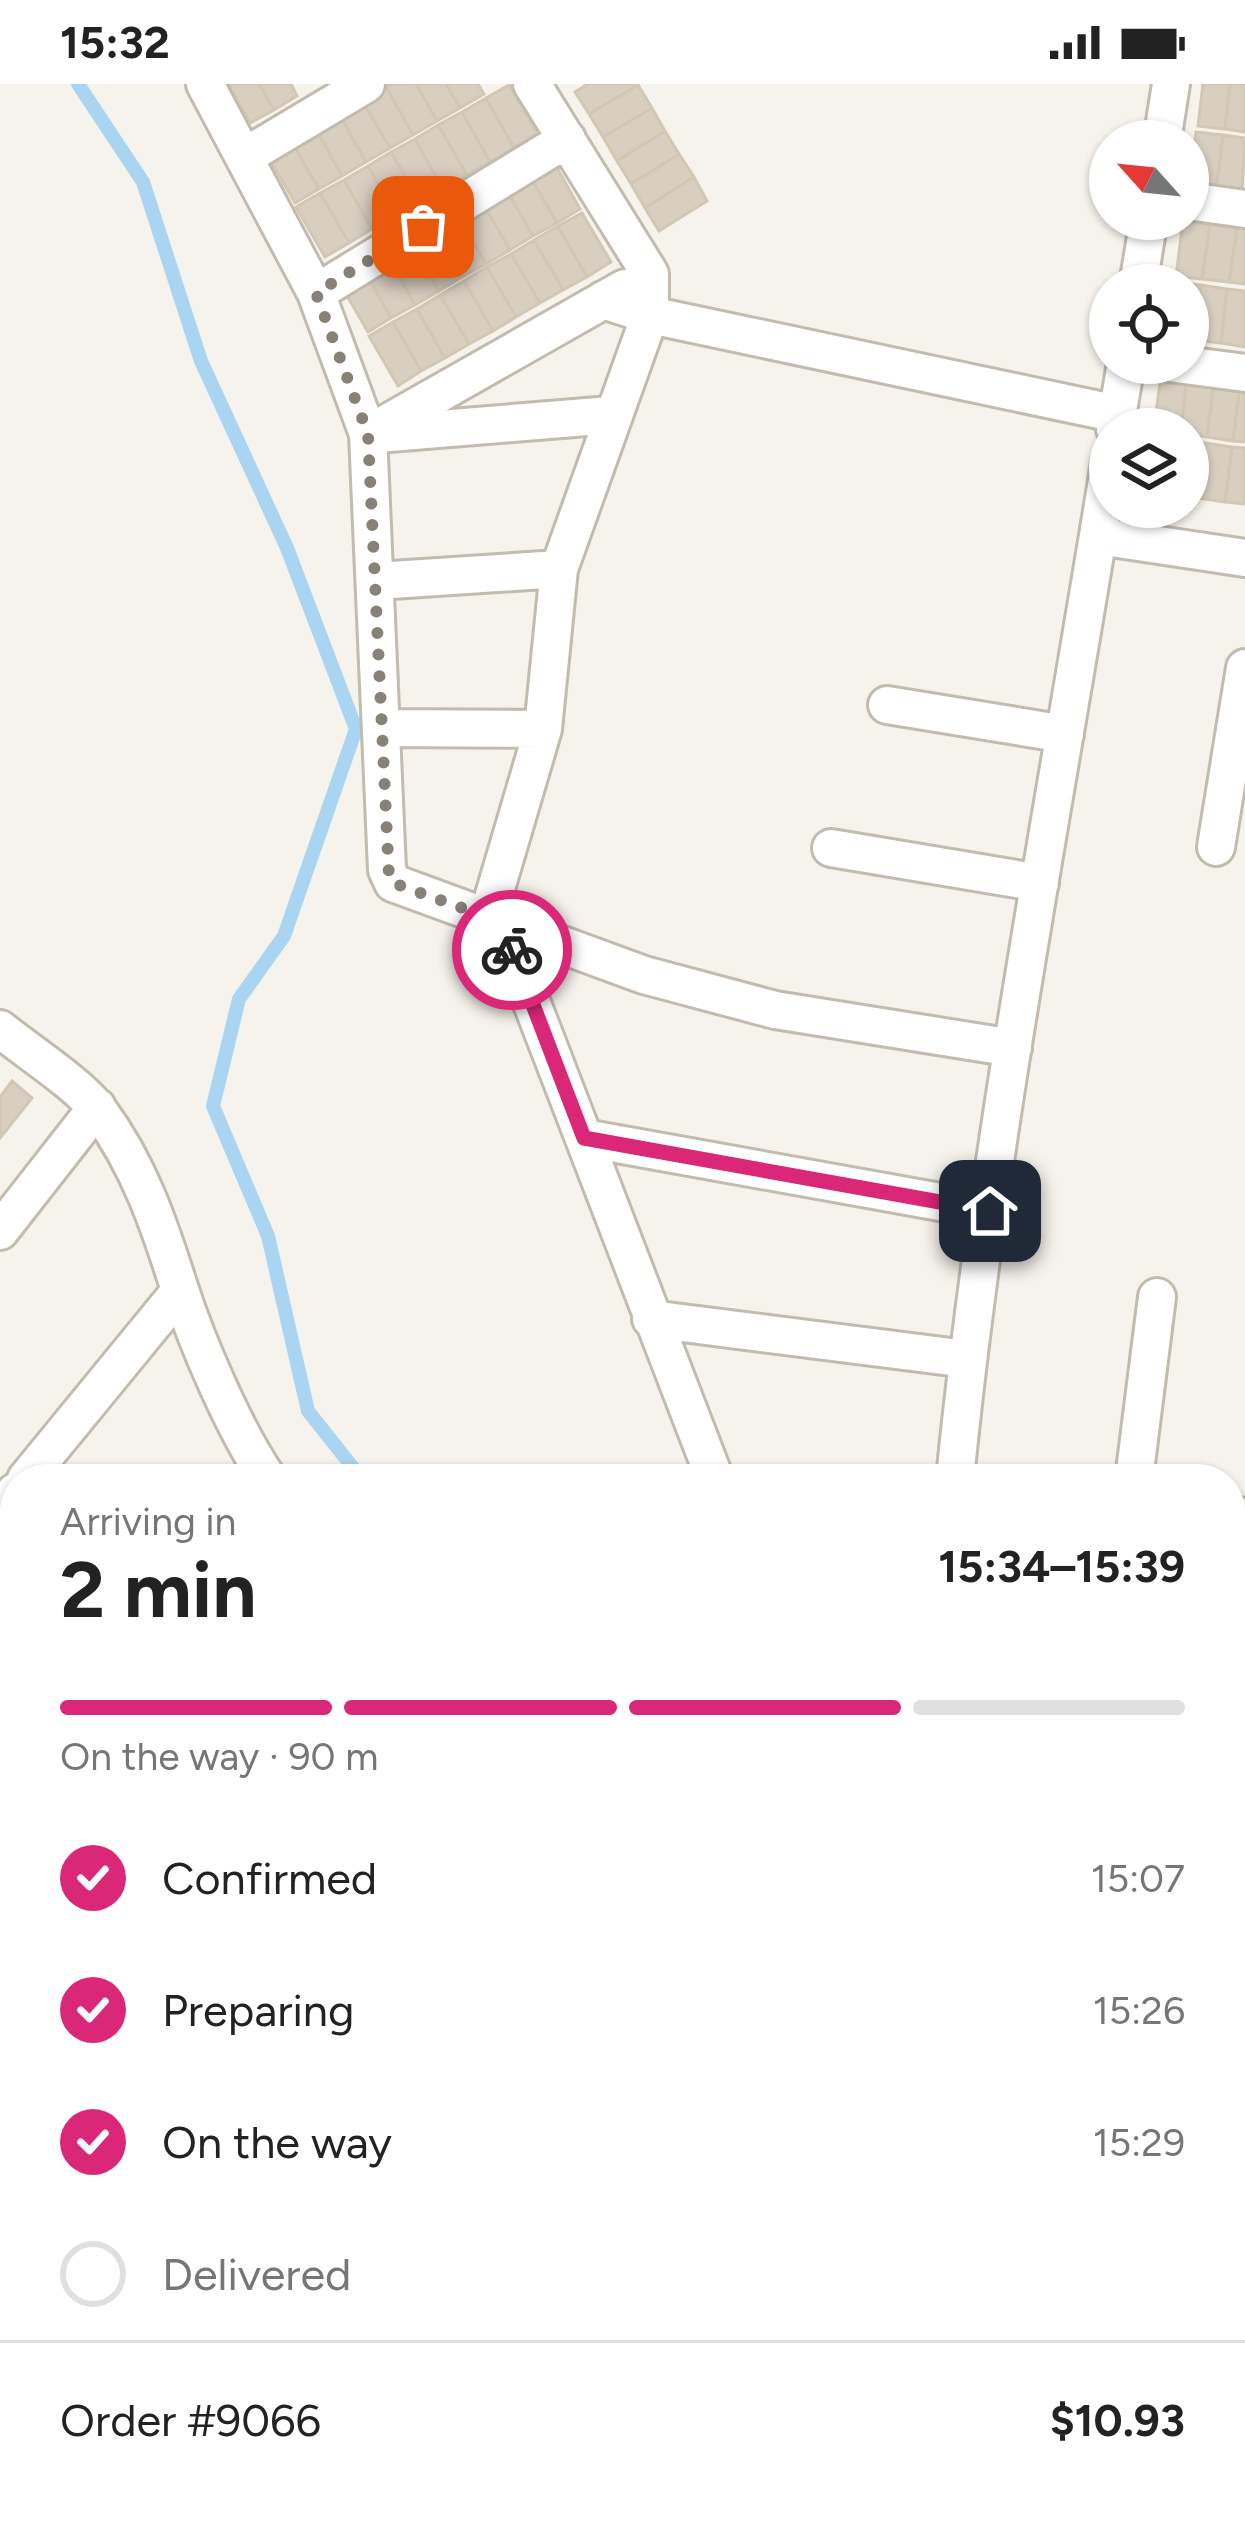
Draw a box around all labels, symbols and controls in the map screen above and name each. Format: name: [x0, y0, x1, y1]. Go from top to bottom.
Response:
text: 15:32: [60, 15, 170, 69]
north arrow: [1089, 120, 1209, 240]
map controls: [1089, 120, 1209, 528]
pin: [372, 176, 474, 278]
icon: bag: [390, 194, 456, 260]
button: locate: [1089, 264, 1209, 384]
button: layers: [1089, 408, 1209, 528]
courier: [452, 890, 572, 1010]
icon: bike: [479, 917, 545, 983]
pin: [939, 1160, 1041, 1262]
icon: home: [957, 1178, 1023, 1244]
text: Arriving in: [60, 1498, 236, 1545]
text: 15:34–15:39: [938, 1539, 1185, 1593]
text: 2 min: [60, 1543, 256, 1637]
text: On the way · 90 m: [60, 1733, 378, 1780]
icon: check: [60, 1845, 126, 1911]
text: Confirmed: [162, 1851, 377, 1905]
text: 15:07: [1091, 1855, 1185, 1902]
icon: check: [60, 1977, 126, 2043]
text: Preparing: [162, 1983, 354, 2037]
text: 15:26: [1093, 1987, 1185, 2034]
icon: check: [60, 2109, 126, 2175]
text: On the way: [162, 2115, 392, 2169]
text: 15:29: [1093, 2119, 1185, 2166]
text: Delivered: [162, 2247, 351, 2301]
text: Order #9066: [60, 2393, 321, 2447]
text: $10.93: [1050, 2393, 1185, 2447]

